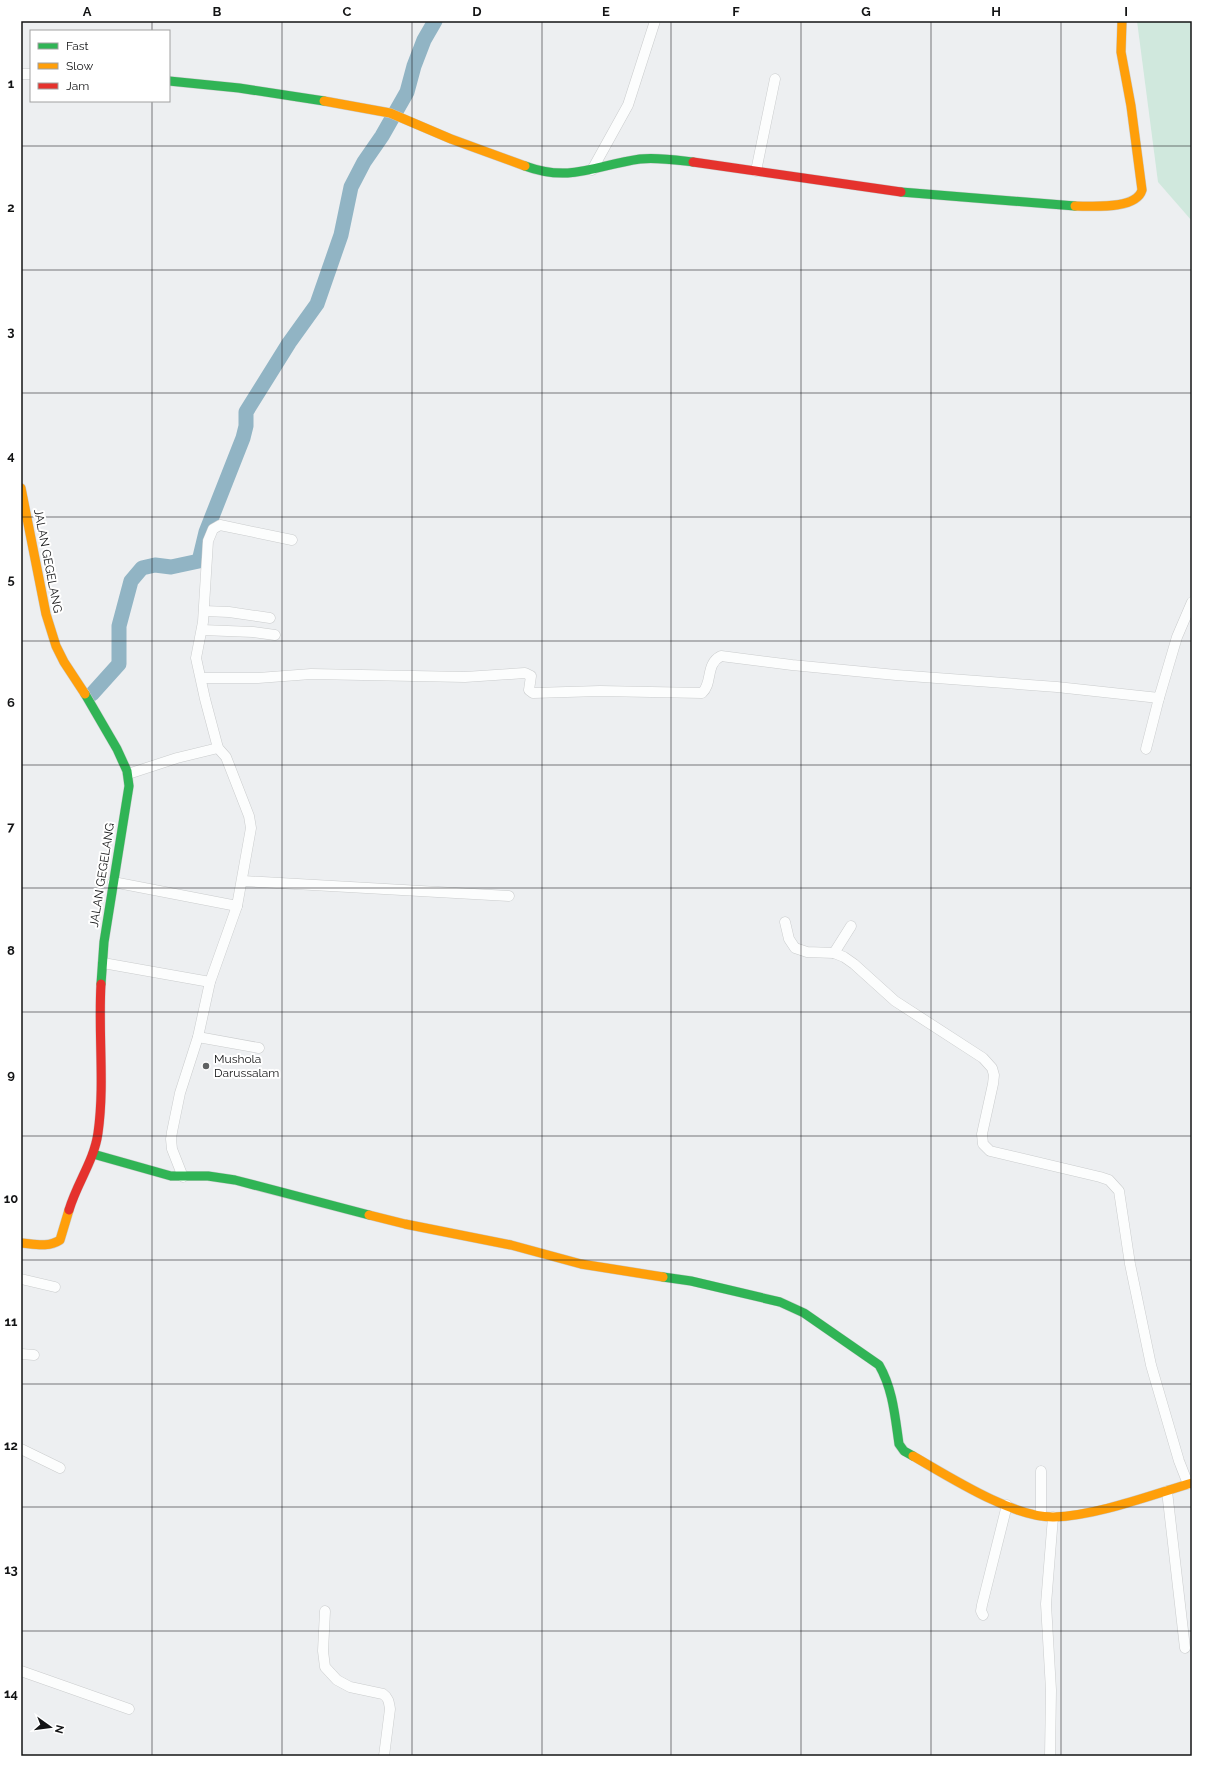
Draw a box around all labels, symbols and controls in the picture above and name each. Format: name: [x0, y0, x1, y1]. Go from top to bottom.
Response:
text: A: [83, 4, 92, 19]
text: B: [213, 4, 222, 19]
text: C: [343, 4, 352, 19]
text: D: [472, 4, 482, 19]
text: E: [602, 4, 610, 19]
text: F: [732, 4, 740, 19]
text: G: [861, 4, 871, 19]
text: H: [991, 4, 1001, 19]
text: I: [1124, 4, 1128, 19]
legend: [30, 30, 170, 102]
text: Fast: [66, 39, 89, 53]
text: Slow: [66, 59, 93, 73]
text: 1: [8, 76, 15, 91]
text: Jam: [66, 79, 89, 93]
text: 2: [7, 200, 15, 215]
text: 3: [7, 324, 15, 339]
text: 4: [7, 448, 15, 463]
street label: JALAN GEGELANG: [31, 508, 65, 614]
text: 5: [7, 572, 15, 587]
text: 6: [7, 695, 15, 710]
text: 7: [7, 819, 15, 834]
street label: JALAN GEGELANG: [87, 822, 117, 928]
text: 8: [7, 943, 15, 958]
place label: Mushola Darussalam: [214, 1052, 279, 1080]
marker: Mushola Darussalam: [201, 1061, 211, 1071]
text: 9: [7, 1067, 15, 1082]
text: 10: [4, 1191, 18, 1206]
text: 11: [5, 1314, 18, 1329]
text: 12: [4, 1438, 18, 1453]
text: 13: [4, 1562, 18, 1577]
text: 14: [4, 1686, 18, 1701]
north arrow: [30, 1707, 70, 1747]
text: N: [52, 1724, 67, 1735]

